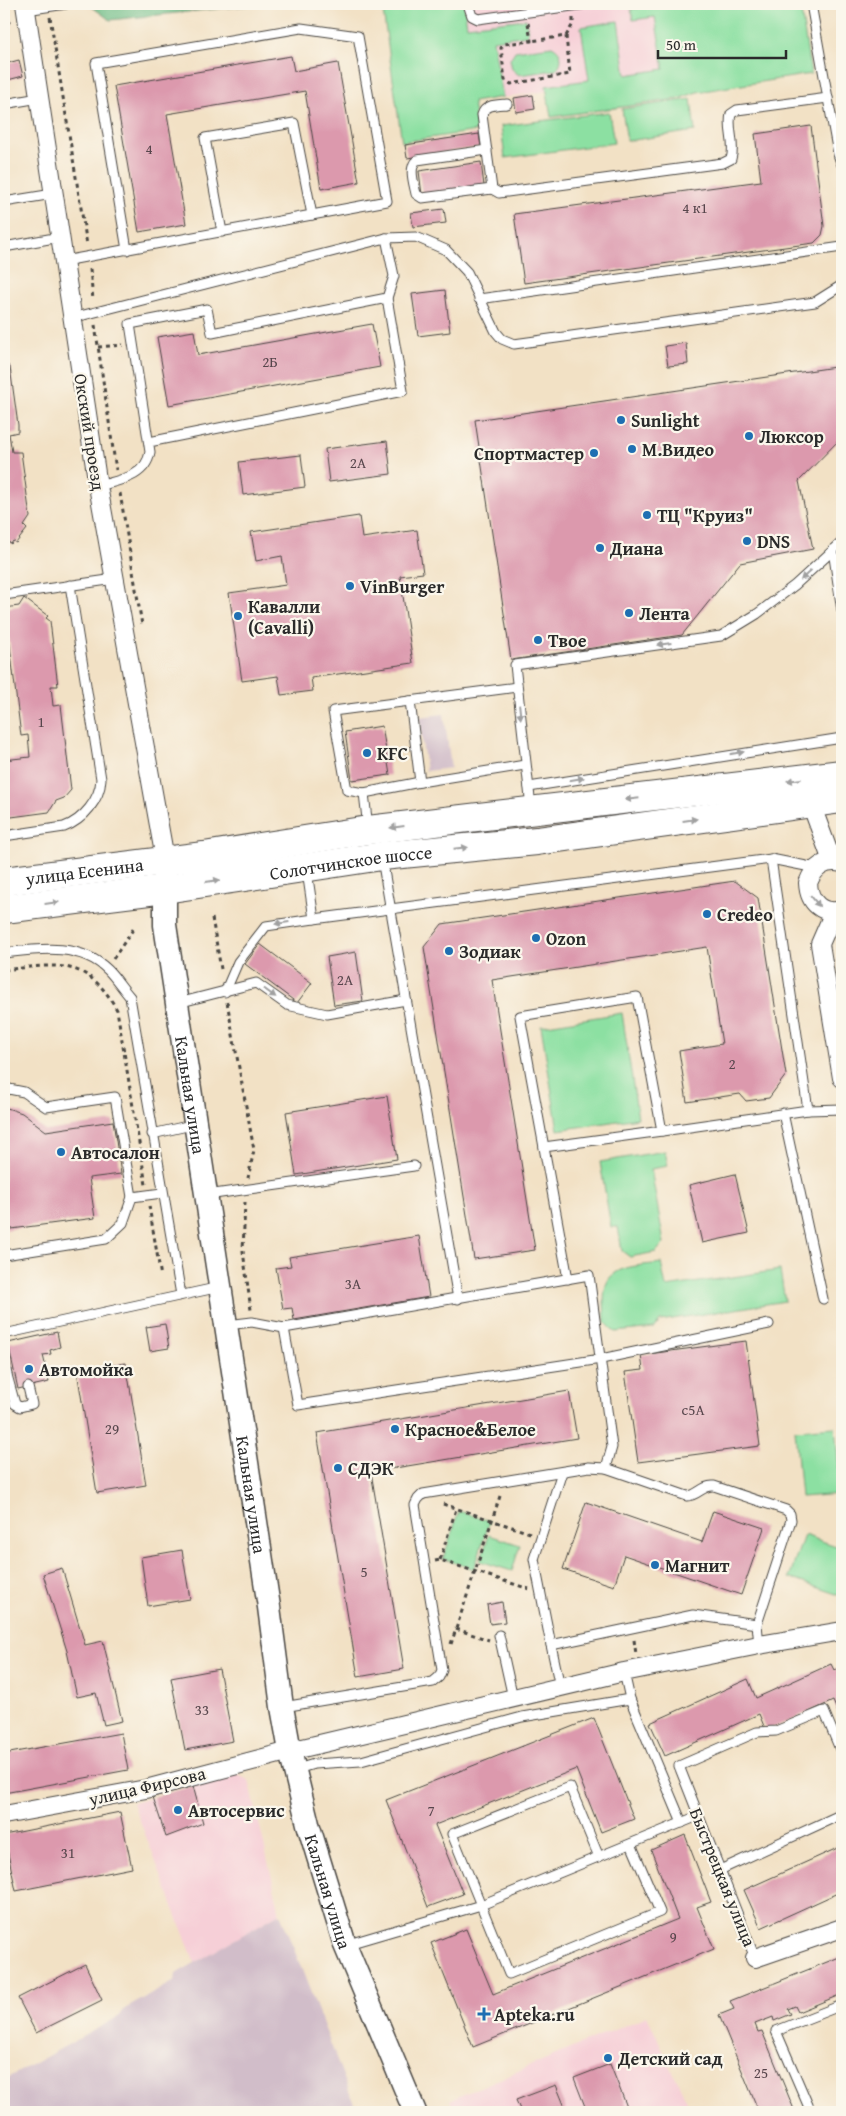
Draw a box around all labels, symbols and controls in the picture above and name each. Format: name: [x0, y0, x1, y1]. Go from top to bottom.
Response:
scale bar: [658, 28, 786, 60]
text: 50 m: [666, 34, 697, 55]
house number: 4: [145, 138, 153, 159]
house number: 4 к1: [682, 197, 708, 218]
house number: 2Б: [262, 351, 278, 372]
street label: Окский проезд: [67, 372, 113, 493]
place label: Sunlight: [631, 407, 700, 434]
marker: Sunlight: [615, 414, 627, 426]
place label: Люксор: [759, 423, 824, 450]
marker: Люксор: [743, 430, 755, 442]
place label: М.Видео: [642, 436, 715, 463]
place label: Спортмастер: [474, 440, 584, 467]
marker: М.Видео: [626, 443, 638, 455]
marker: Спортмастер: [588, 447, 600, 459]
house number: 2А: [350, 452, 366, 473]
place label: ТЦ "Круиз": [657, 502, 753, 529]
marker: ТЦ "Круиз": [641, 509, 653, 521]
place label: DNS: [757, 528, 790, 555]
place label: Диана: [609, 535, 664, 562]
marker: DNS: [741, 535, 753, 547]
marker: Диана: [594, 542, 606, 554]
one-way arrow: [801, 569, 813, 581]
place label: VinBurger: [360, 573, 445, 600]
marker: VinBurger: [344, 580, 356, 592]
place label: Кавалли (Cavalli): [248, 593, 320, 641]
place label: Лента: [639, 600, 691, 627]
marker: Лента: [623, 607, 635, 619]
marker: Кавалли (Cavalli): [232, 610, 244, 622]
place label: Твое: [548, 627, 587, 654]
marker: Твое: [532, 634, 544, 646]
one-way arrow: [656, 640, 672, 648]
one-way arrow: [516, 704, 524, 720]
house number: 1: [37, 711, 45, 732]
place label: KFC: [377, 740, 408, 767]
marker: KFC: [361, 747, 373, 759]
one-way arrow: [730, 749, 746, 757]
one-way arrow: [569, 775, 585, 783]
one-way arrow: [786, 776, 802, 784]
one-way arrow: [624, 795, 640, 803]
one-way arrow: [682, 816, 698, 824]
one-way arrow: [388, 823, 404, 831]
street label: Солотчинское шоссе: [268, 838, 433, 886]
one-way arrow: [453, 844, 469, 852]
street label: улица Есенина: [23, 850, 145, 892]
one-way arrow: [205, 877, 221, 885]
one-way arrow: [810, 894, 820, 908]
one-way arrow: [44, 899, 60, 907]
place label: Credeo: [717, 901, 773, 928]
marker: Credeo: [701, 908, 713, 920]
one-way arrow: [273, 920, 289, 928]
place label: Ozon: [546, 925, 586, 952]
marker: Ozon: [530, 932, 542, 944]
place label: Зодиак: [459, 938, 521, 965]
marker: Зодиак: [443, 945, 455, 957]
house number: 2А: [337, 969, 353, 990]
one-way arrow: [263, 988, 277, 998]
street label: Кальная улица: [169, 1034, 213, 1156]
house number: 2: [728, 1053, 736, 1074]
place label: Автосалон: [71, 1139, 160, 1166]
marker: Автосалон: [55, 1146, 67, 1158]
house number: 3А: [345, 1273, 361, 1294]
place label: Автомойка: [39, 1356, 134, 1383]
marker: Автомойка: [23, 1363, 35, 1375]
house number: с5А: [682, 1399, 704, 1420]
place label: Красное&Белое: [405, 1416, 536, 1443]
house number: 29: [105, 1418, 119, 1439]
marker: Красное&Белое: [389, 1423, 401, 1435]
street label: Кальная улица: [230, 1434, 274, 1556]
place label: СДЭК: [348, 1455, 394, 1482]
marker: СДЭК: [332, 1462, 344, 1474]
place label: Магнит: [665, 1552, 730, 1579]
marker: Магнит: [649, 1559, 661, 1571]
house number: 5: [360, 1561, 368, 1582]
house number: 33: [195, 1699, 209, 1720]
street label: улица Фирсова: [85, 1759, 209, 1813]
place label: Автосервис: [188, 1797, 285, 1824]
house number: 7: [427, 1800, 435, 1821]
marker: Автосервис: [172, 1804, 184, 1816]
street label: Быстрецкая улица: [683, 1804, 763, 1951]
street label: Кальная улица: [298, 1831, 359, 1952]
house number: 31: [61, 1842, 75, 1863]
house number: 9: [669, 1926, 677, 1947]
place label: Apteka.ru: [494, 2001, 575, 2028]
marker: Apteka.ru: [478, 2008, 490, 2020]
place label: Детский сад: [617, 2045, 723, 2072]
marker: Детский сад: [602, 2052, 614, 2064]
house number: 25: [754, 2062, 768, 2083]

